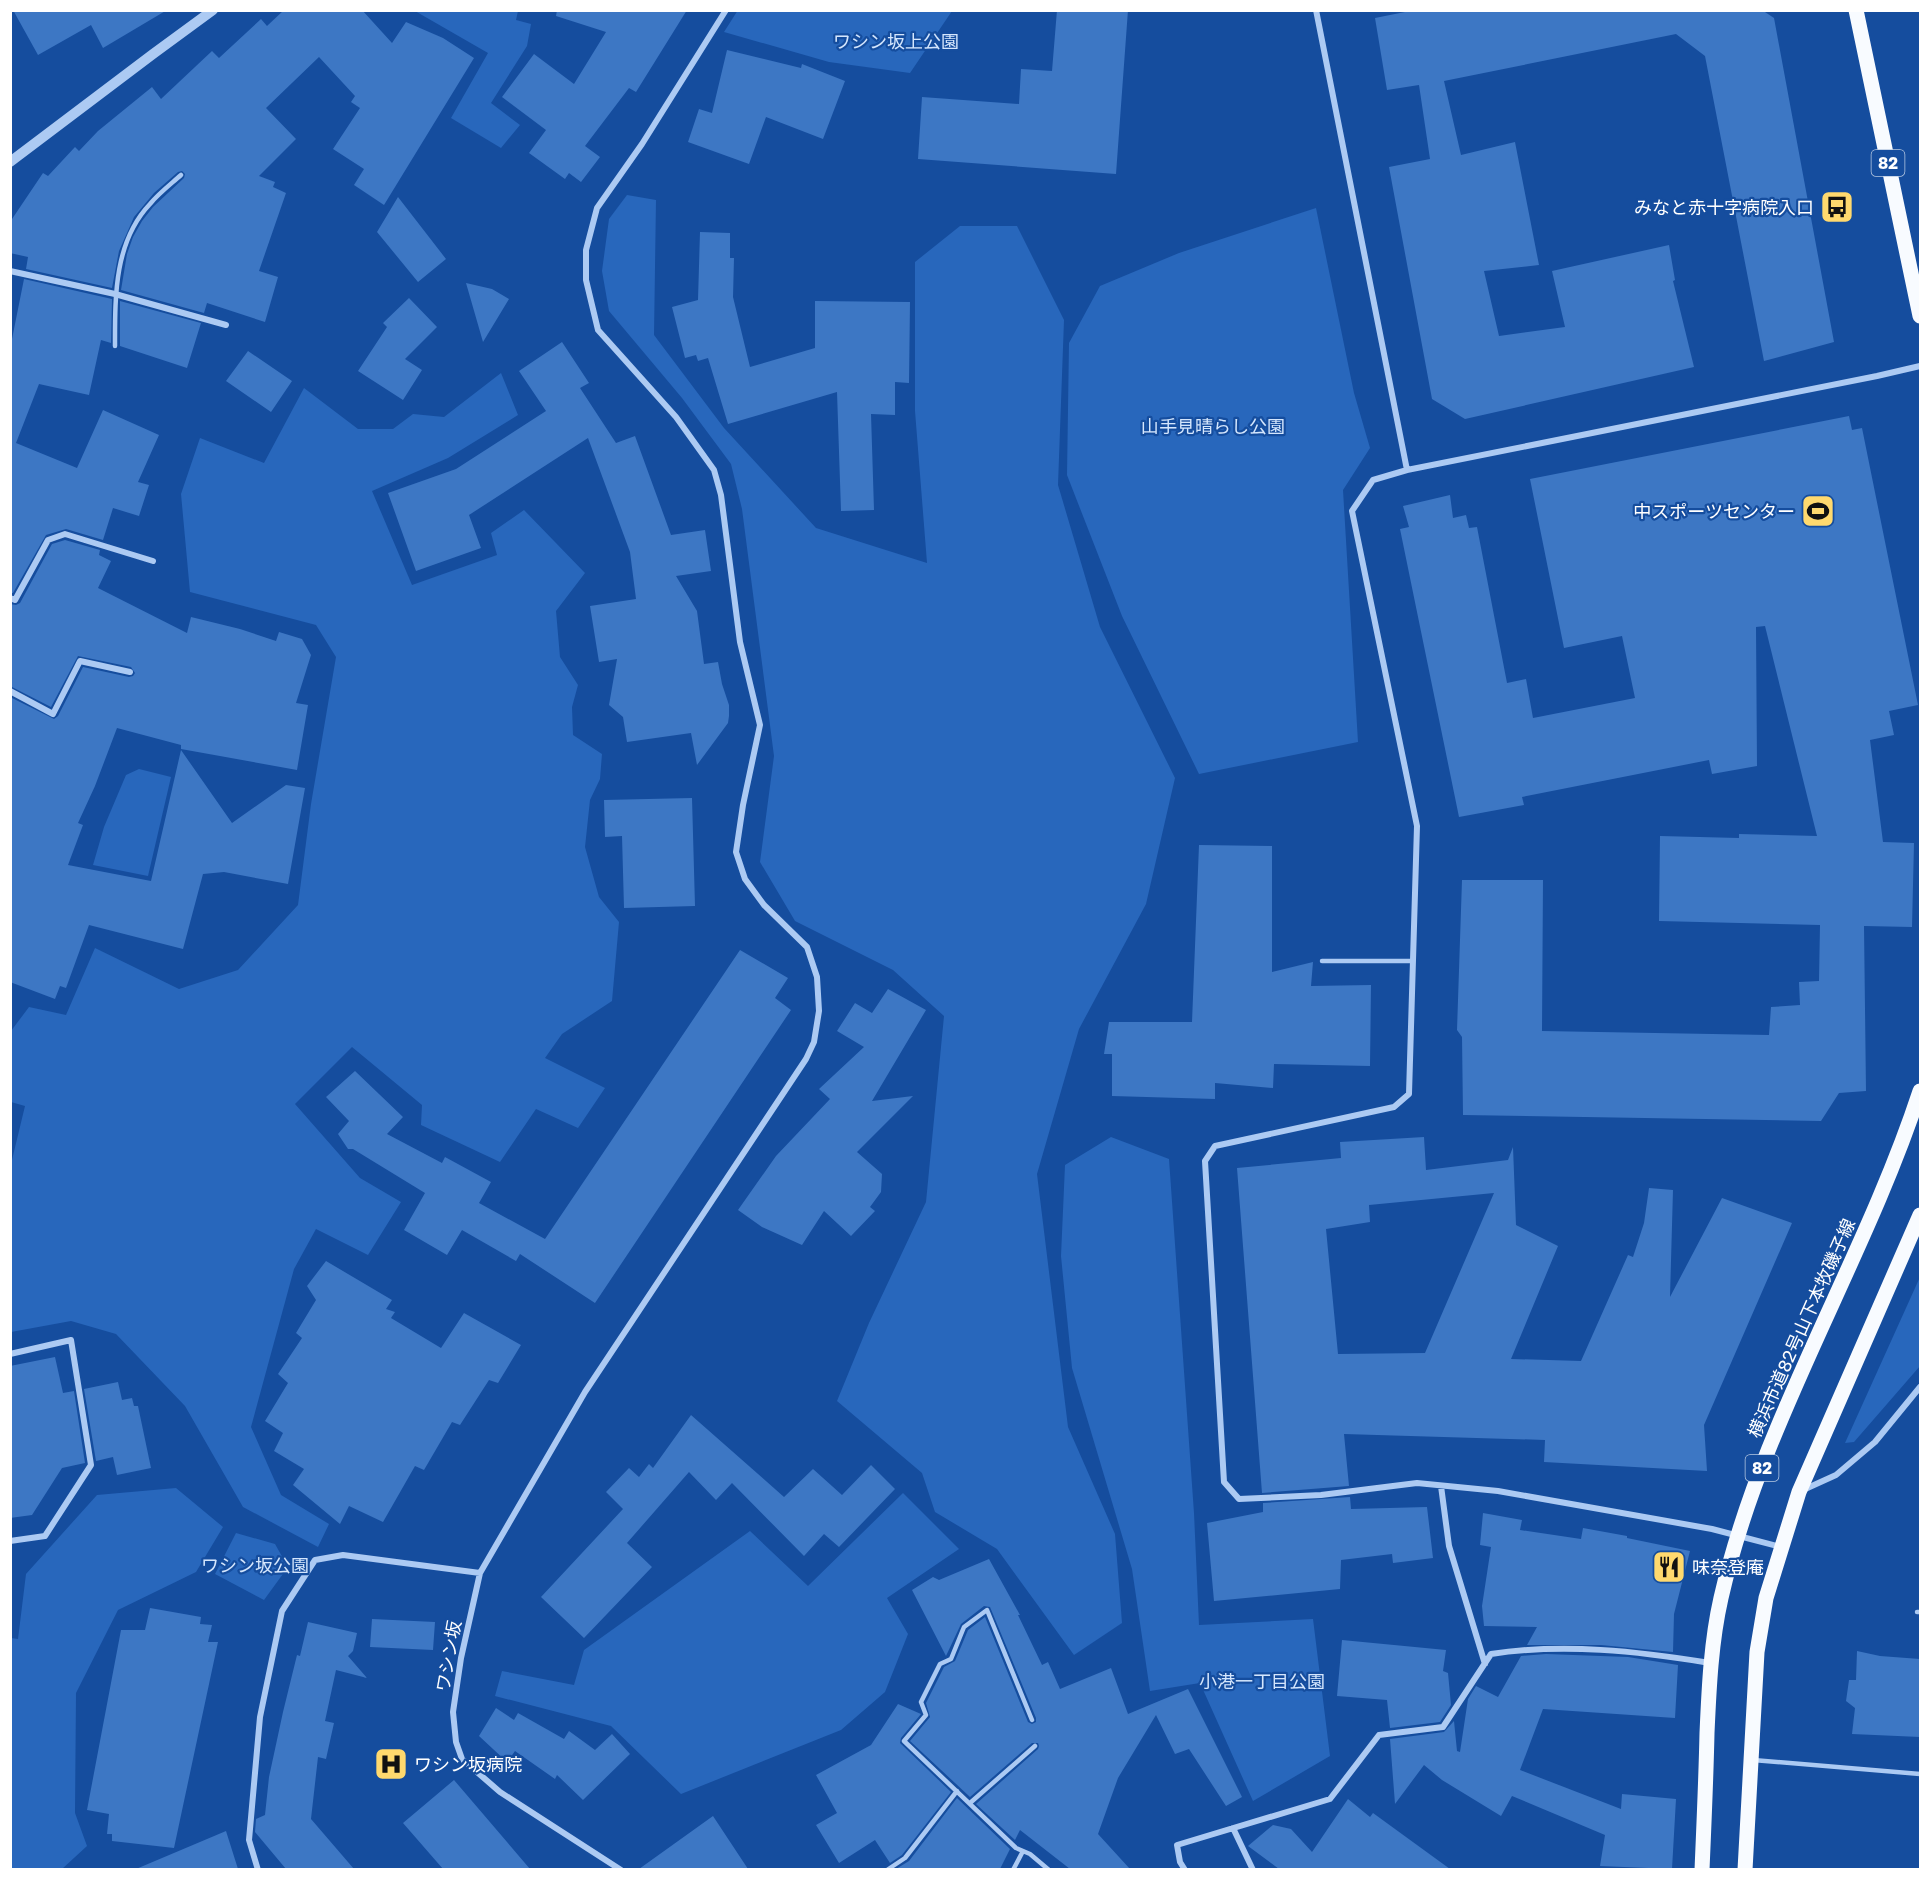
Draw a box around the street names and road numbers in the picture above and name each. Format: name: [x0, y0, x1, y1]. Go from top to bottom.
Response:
road number: 82: [1872, 150, 1904, 176]
street label: 横浜市道82号山下本牧磯子線: [1743, 1215, 1859, 1441]
road number: 82: [1746, 1455, 1778, 1481]
street label: ワシン坂: [431, 1619, 465, 1693]

